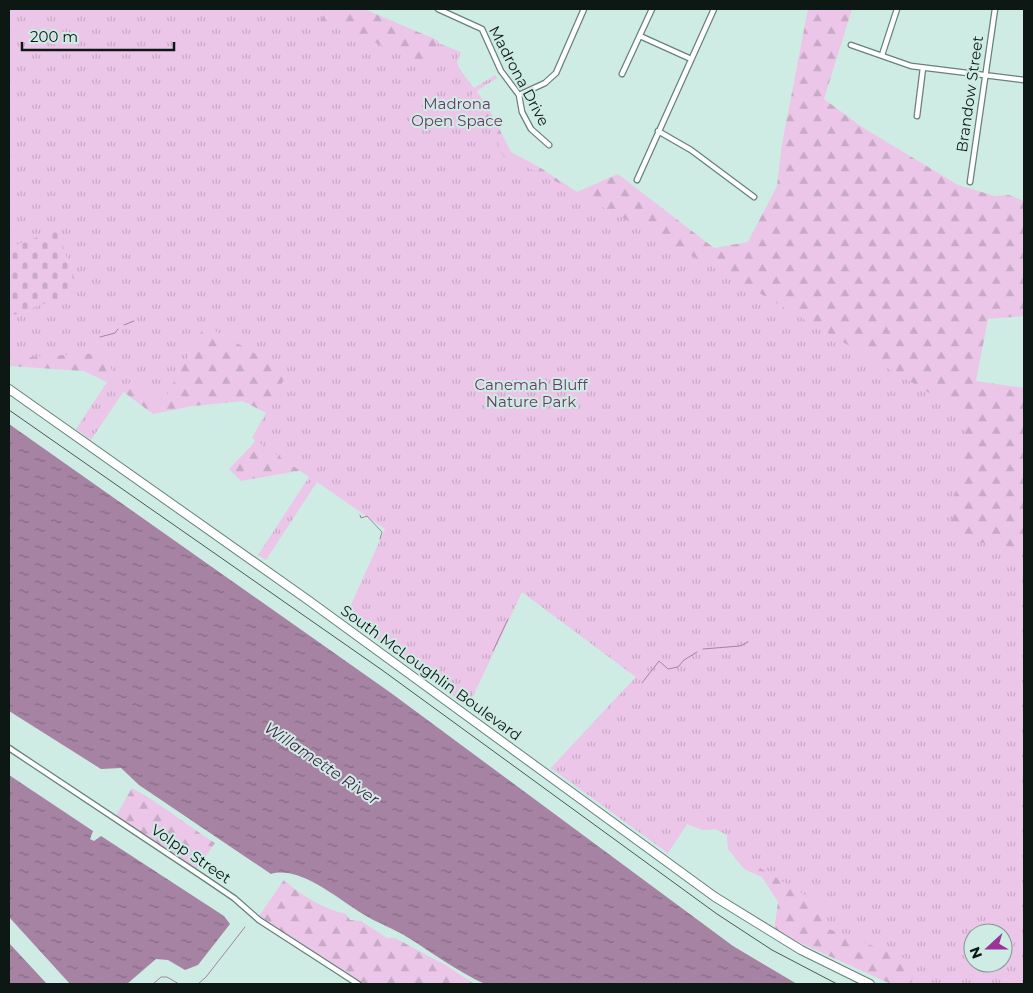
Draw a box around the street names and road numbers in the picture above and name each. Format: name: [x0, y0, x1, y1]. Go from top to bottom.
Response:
street label: Madrona Drive: [485, 22, 554, 129]
street label: Brandow Street: [952, 34, 987, 153]
street label: South McLoughlin Boulevard: [337, 601, 525, 745]
street label: Volpp Street: [148, 820, 235, 887]

